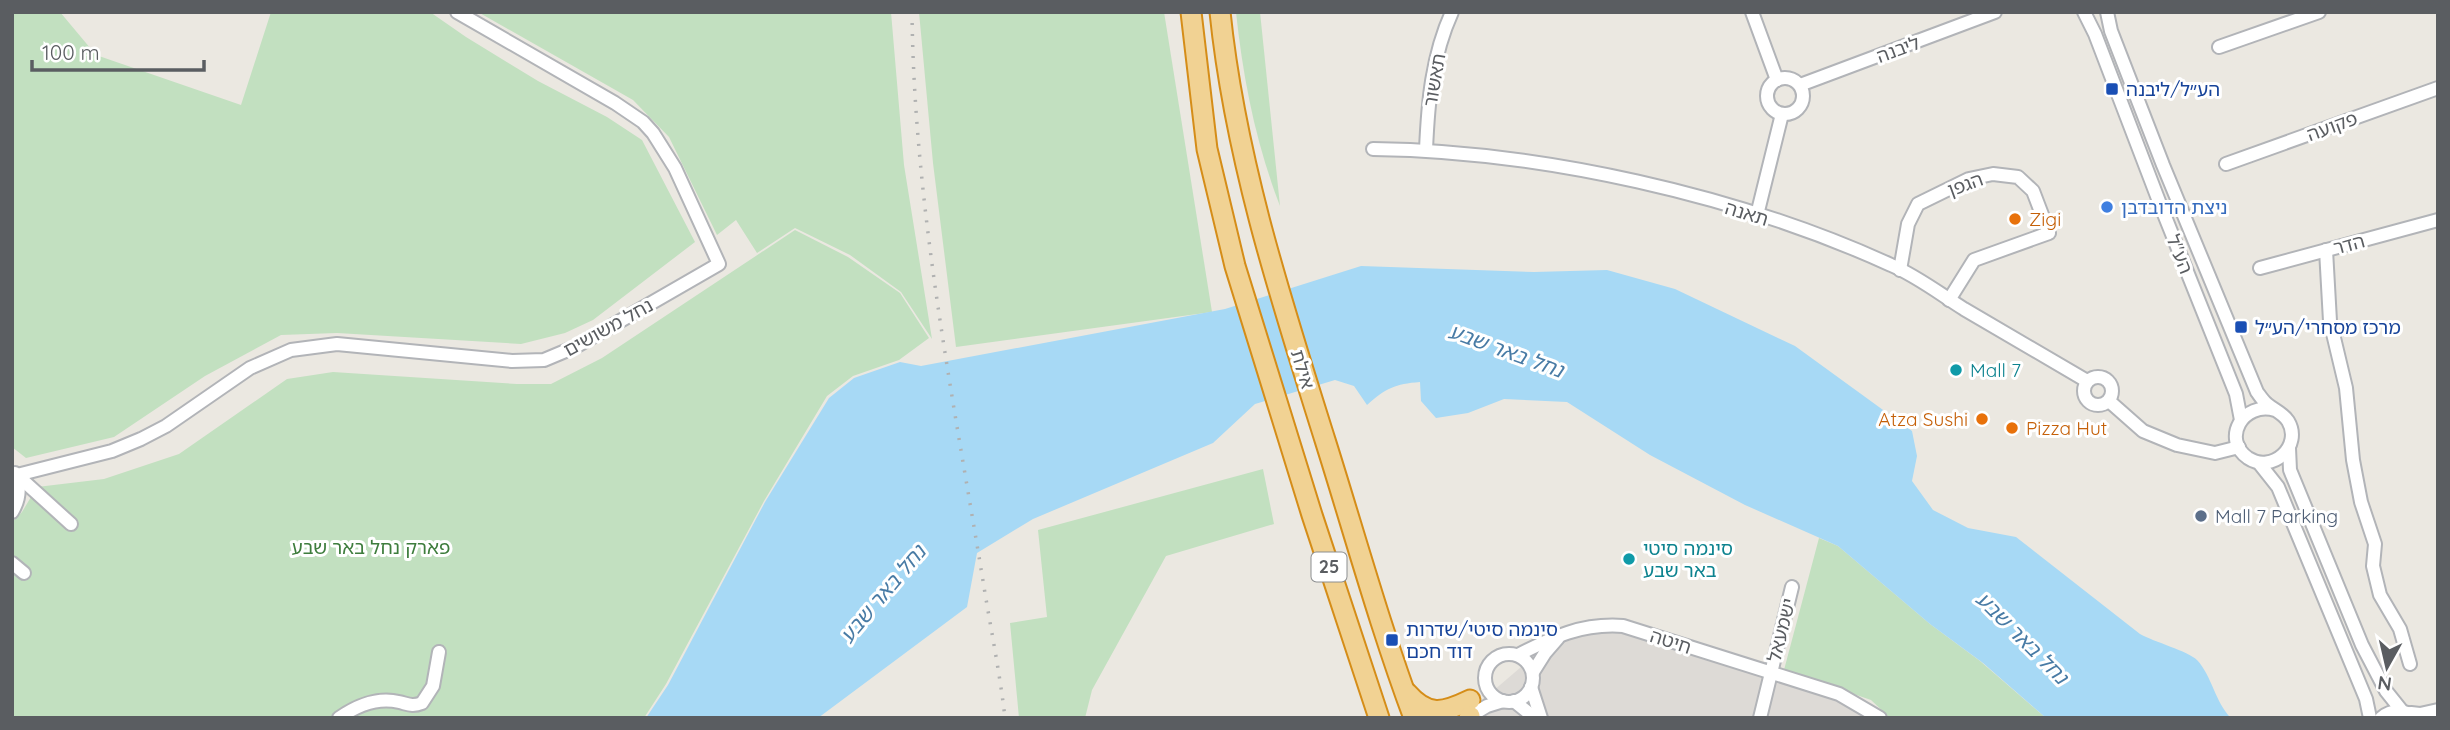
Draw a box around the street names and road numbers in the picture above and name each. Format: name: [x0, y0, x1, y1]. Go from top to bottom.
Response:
street label: ליבנה: [1873, 30, 1923, 68]
street label: תאשור: [1417, 51, 1451, 109]
street label: פקועה: [2303, 106, 2361, 146]
street label: הגפן: [1944, 167, 1986, 201]
street label: תאנה: [1722, 195, 1772, 231]
street label: הדר: [2331, 228, 2367, 260]
street label: הע"ל: [2161, 231, 2199, 277]
street label: נחל משושים: [559, 293, 657, 361]
street label: אילת: [1286, 346, 1320, 392]
road number: 25: [1312, 552, 1346, 582]
street label: ישמעאל: [1761, 596, 1801, 664]
street label: חיטה: [1647, 623, 1695, 659]

